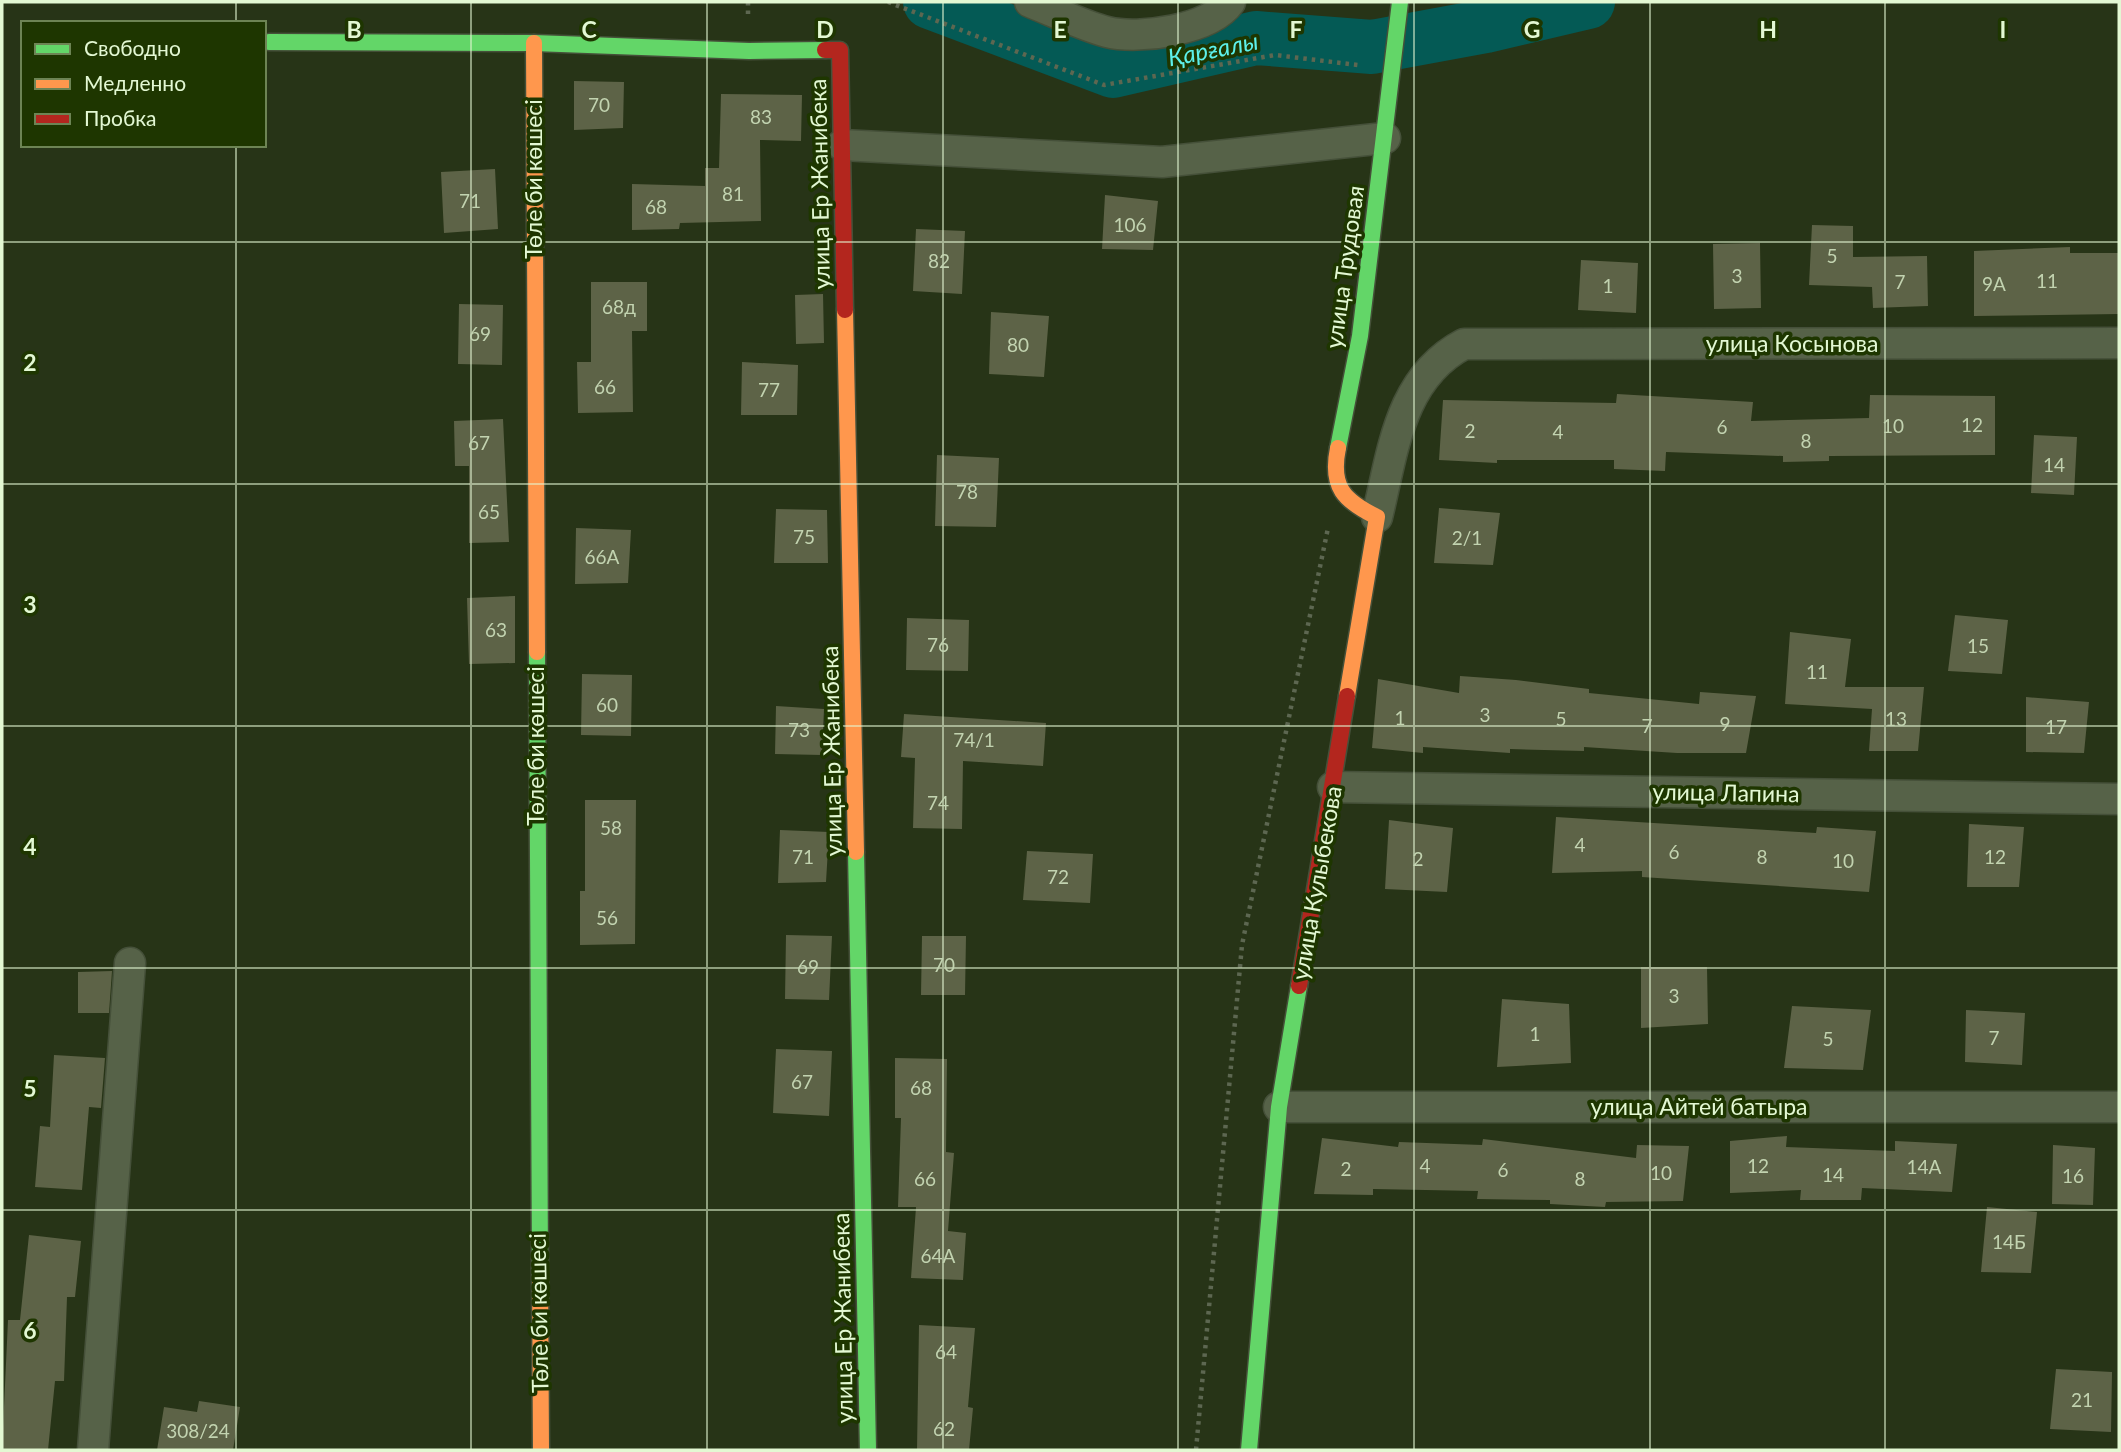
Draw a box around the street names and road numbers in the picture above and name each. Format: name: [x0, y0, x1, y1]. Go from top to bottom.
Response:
street label: улица Ер Жанибека: [803, 78, 835, 290]
street label: Төле би көшесі: [519, 99, 547, 259]
street label: улица Трудовая: [1319, 184, 1369, 350]
street label: улица Косынова: [1706, 329, 1878, 357]
street label: улица Ер Жанибека: [815, 645, 847, 857]
street label: Төле би көшесі: [521, 666, 549, 826]
street label: улица Лапина: [1652, 777, 1800, 807]
street label: улица Кулыбекова: [1285, 784, 1347, 982]
street label: улица Айтей батыра: [1591, 1092, 1807, 1120]
street label: улица Ер Жанибека: [826, 1212, 858, 1424]
street label: Төле би көшесі: [523, 1233, 553, 1393]

